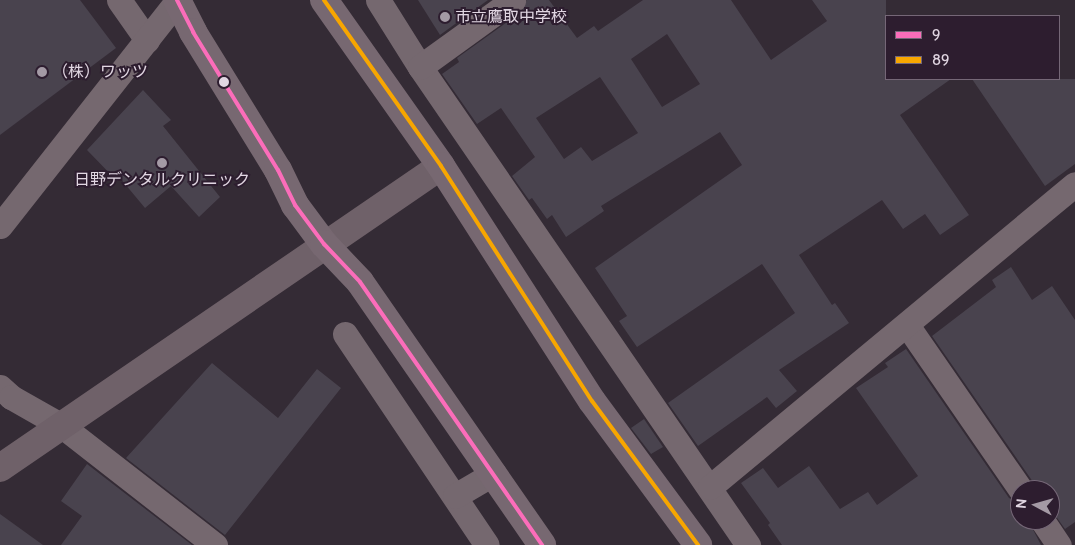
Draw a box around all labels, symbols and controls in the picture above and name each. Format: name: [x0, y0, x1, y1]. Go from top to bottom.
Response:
place label: 市立鷹取中学校: [455, 7, 567, 27]
marker: 市立鷹取中学校: [439, 11, 451, 23]
legend: [885, 15, 1060, 80]
text: 9: [932, 26, 941, 44]
text: 89: [932, 51, 950, 69]
place label: （株）ワッツ: [52, 62, 148, 82]
marker: （株）ワッツ: [36, 66, 48, 78]
unlabelled marker: [219, 77, 229, 87]
marker: 日野デンタルクリニック: [156, 157, 168, 169]
place label: 日野デンタルクリニック: [74, 170, 250, 190]
north arrow: [1010, 480, 1060, 530]
text: N: [1012, 498, 1031, 509]

